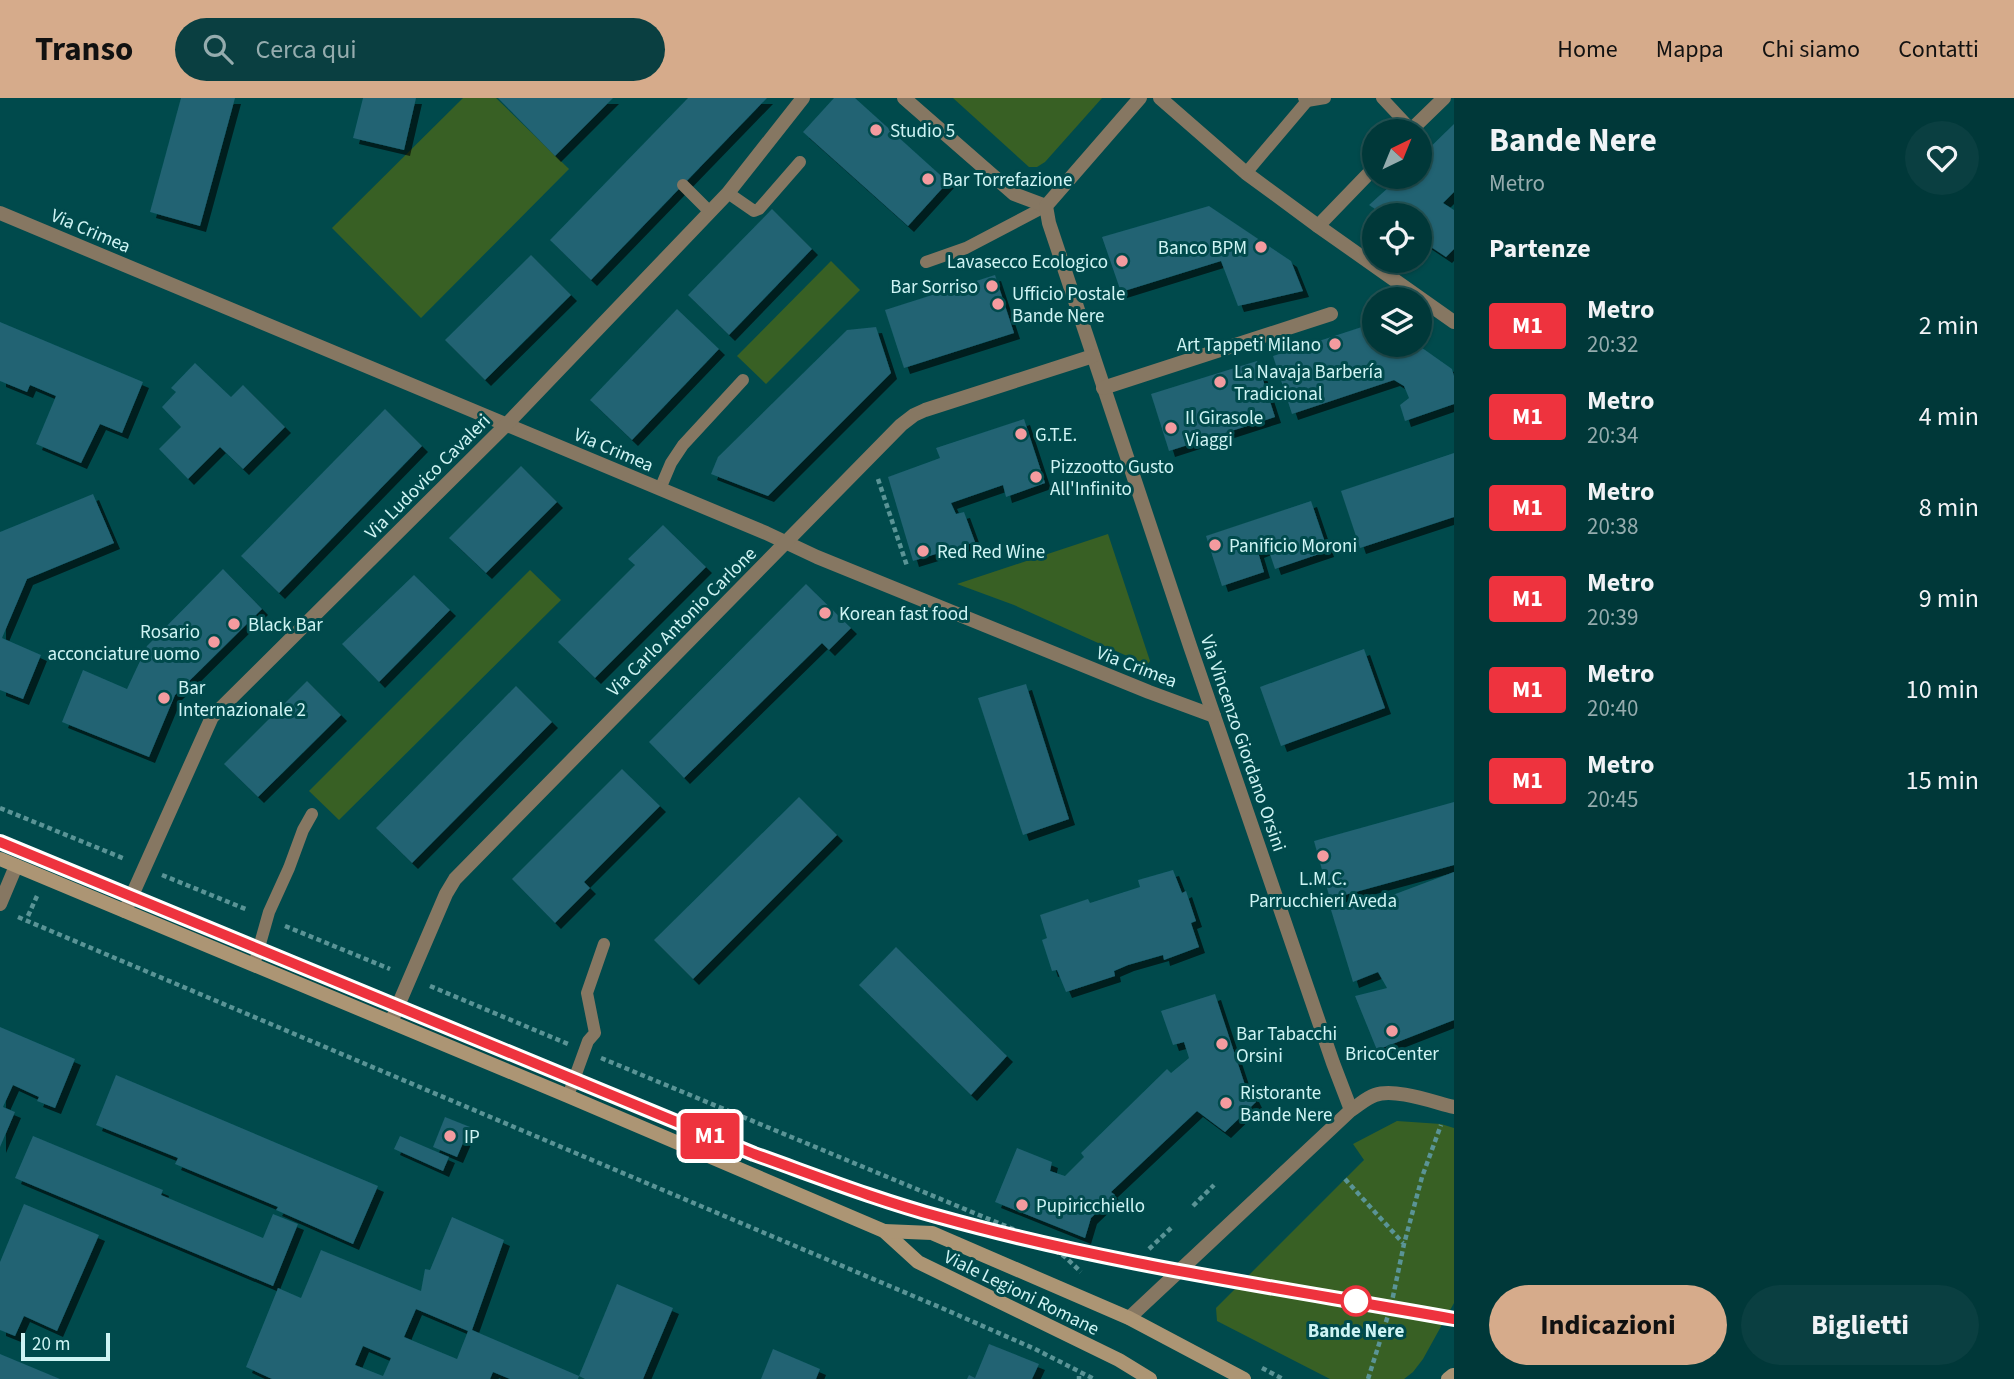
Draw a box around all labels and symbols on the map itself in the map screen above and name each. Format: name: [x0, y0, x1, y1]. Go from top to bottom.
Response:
place label: Studio 5: [890, 118, 955, 145]
north arrow: [1362, 119, 1432, 189]
marker: Studio 5: [868, 122, 884, 138]
place label: Bar Torrefazione: [942, 167, 1072, 194]
marker: Bar Torrefazione: [920, 171, 936, 187]
street label: Via Crimea: [46, 202, 135, 260]
place label: Banco BPM: [1158, 235, 1247, 262]
marker: Banco BPM: [1253, 239, 1269, 255]
place label: Lavasecco Ecologico: [947, 249, 1108, 276]
marker: Lavasecco Ecologico: [1114, 253, 1130, 269]
place label: Bar Sorriso: [890, 274, 978, 301]
marker: Bar Sorriso: [984, 278, 1000, 294]
place label: Ufficio Postale Bande Nere: [1012, 281, 1125, 330]
marker: Ufficio Postale Bande Nere: [990, 296, 1006, 312]
place label: Art Tappeti Milano: [1177, 332, 1321, 359]
marker: Art Tappeti Milano: [1327, 336, 1343, 352]
place label: La Navaja Barbería Tradicional: [1234, 359, 1383, 408]
marker: La Navaja Barbería Tradicional: [1212, 374, 1228, 390]
place label: Il Girasole Viaggi: [1185, 405, 1263, 454]
street label: Via Ludovico Cavaleri: [359, 408, 497, 546]
marker: Il Girasole Viaggi: [1163, 420, 1179, 436]
street label: Via Crimea: [569, 421, 658, 479]
place label: G.T.E.: [1035, 422, 1077, 449]
marker: G.T.E.: [1013, 426, 1029, 442]
place label: Pizzootto Gusto All'Infinito: [1050, 454, 1174, 503]
marker: Pizzootto Gusto All'Infinito: [1028, 469, 1044, 485]
place label: Panificio Moroni: [1229, 533, 1357, 560]
marker: Panificio Moroni: [1207, 537, 1223, 553]
place label: Red Red Wine: [937, 539, 1045, 566]
street label: Via Carlo Antonio Carlone: [601, 541, 763, 703]
marker: Red Red Wine: [915, 543, 931, 559]
place label: Korean fast food: [839, 601, 969, 628]
marker: Korean fast food: [817, 605, 833, 621]
place label: Black Bar: [248, 612, 323, 639]
marker: Black Bar: [226, 616, 242, 632]
place label: Rosario acconciature uomo: [47, 619, 200, 668]
street label: Via Vincenzo Giordano Orsini: [1193, 632, 1292, 855]
marker: Rosario acconciature uomo: [206, 634, 222, 650]
street label: Via Crimea: [1092, 640, 1181, 695]
place label: Bar Internazionale 2: [178, 675, 306, 724]
marker: Bar Internazionale 2: [156, 690, 172, 706]
marker: L.M.C. Parrucchieri Aveda: [1315, 848, 1331, 864]
place label: L.M.C. Parrucchieri Aveda: [1249, 866, 1397, 915]
place label: Bar Tabacchi Orsini: [1236, 1021, 1337, 1070]
marker: BricoCenter: [1384, 1023, 1400, 1039]
marker: Bar Tabacchi Orsini: [1214, 1036, 1230, 1052]
place label: BricoCenter: [1345, 1041, 1439, 1068]
place label: Ristorante Bande Nere: [1240, 1080, 1332, 1129]
marker: Ristorante Bande Nere: [1218, 1095, 1234, 1111]
line badge: M1: [678, 1113, 742, 1159]
place label: IP: [464, 1124, 480, 1151]
marker: IP: [442, 1128, 458, 1144]
place label: Pupiricchiello: [1036, 1193, 1145, 1220]
marker: Pupiricchiello: [1014, 1197, 1030, 1213]
street label: Viale Legioni Romane: [939, 1244, 1104, 1343]
marker: Bande Nere: [1341, 1286, 1371, 1316]
place label: Bande Nere: [1308, 1318, 1404, 1345]
scale bar: [21, 1330, 110, 1362]

